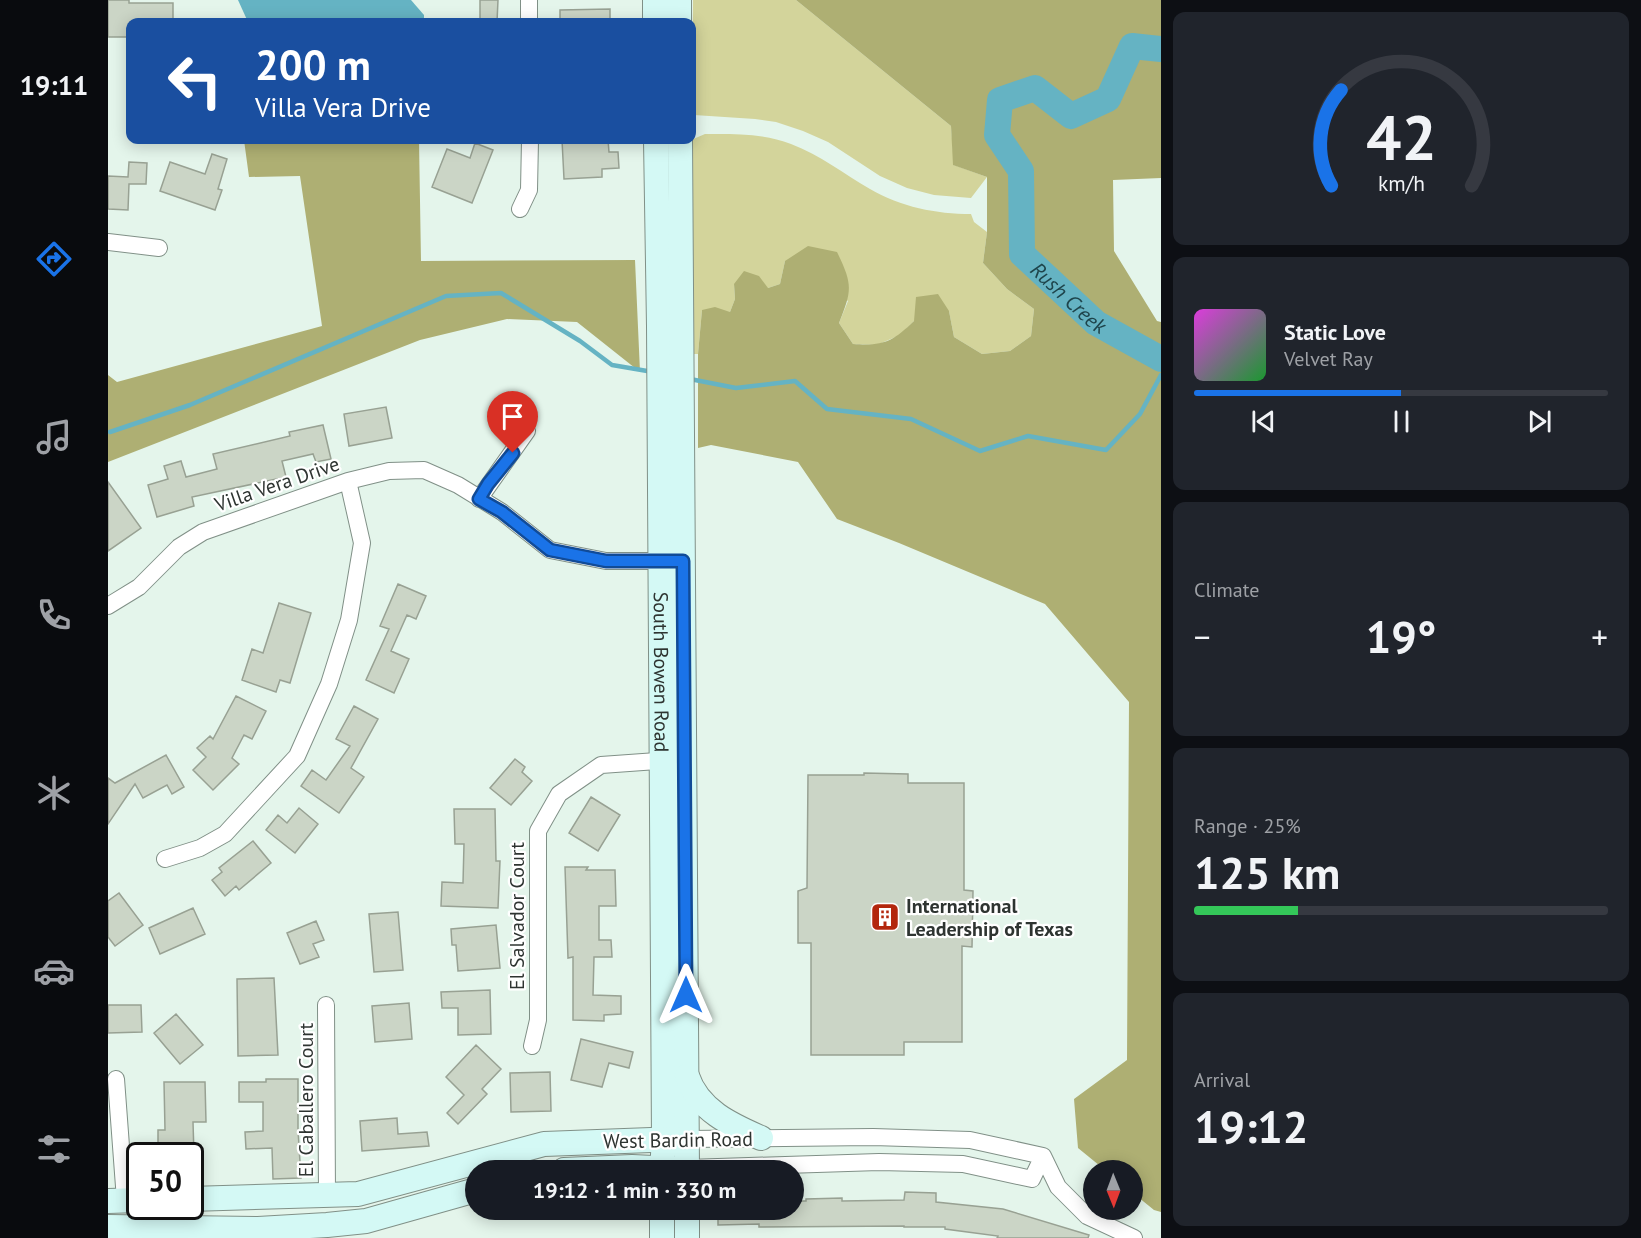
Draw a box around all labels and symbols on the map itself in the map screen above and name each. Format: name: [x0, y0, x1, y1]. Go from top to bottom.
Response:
water label: Rush Creek: [1025, 256, 1112, 340]
pin: [487, 391, 538, 453]
street label: Villa Vera Drive: [210, 450, 343, 518]
street label: South Bowen Road: [648, 592, 675, 752]
street label: El Salvador Court: [504, 842, 530, 990]
place label: International Leadership of Texas: [906, 893, 1073, 942]
building icon: International Leadership of Texas: [869, 901, 901, 933]
position arrow: [654, 963, 718, 1027]
street label: El Caballero Court: [293, 1022, 319, 1177]
street label: West Bardin Road: [603, 1126, 753, 1154]
speed limit sign: 50: [126, 1142, 204, 1220]
north arrow: [1083, 1160, 1143, 1220]

